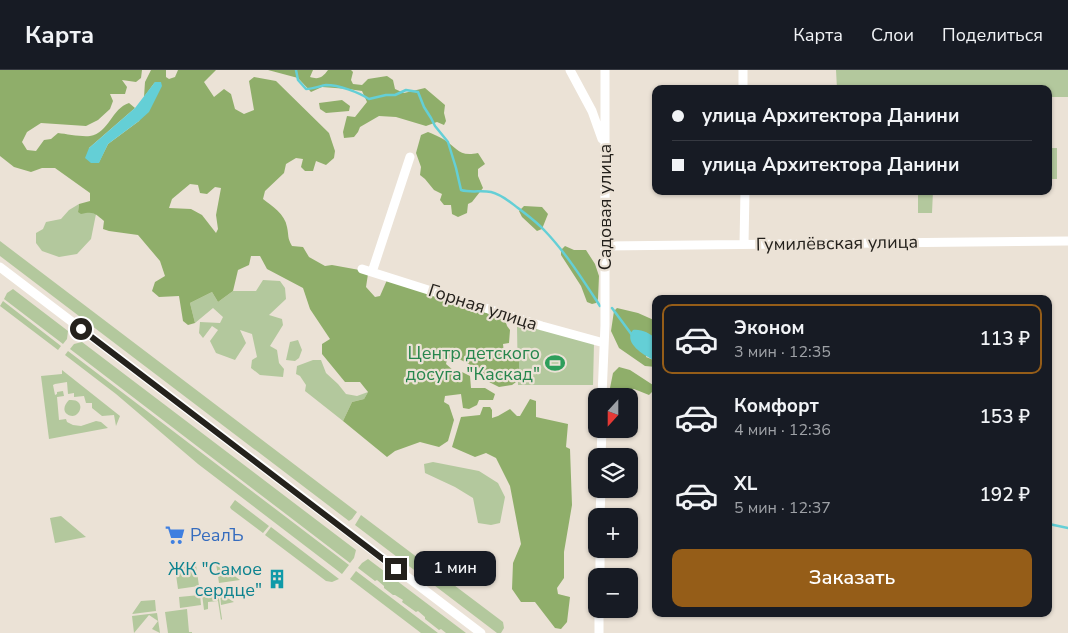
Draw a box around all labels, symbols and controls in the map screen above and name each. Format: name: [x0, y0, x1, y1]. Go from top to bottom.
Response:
text: Карта: [25, 19, 94, 51]
text: Карта: [793, 23, 843, 47]
text: Слои: [871, 23, 914, 47]
text: Поделиться: [942, 23, 1043, 47]
text: улица Архитектора Данини: [702, 103, 959, 129]
street label: Садовая улица: [593, 144, 617, 270]
text: улица Архитектора Данини: [702, 152, 959, 178]
street label: Гумилёвская улица: [756, 230, 918, 256]
street label: Горная улица: [425, 278, 541, 336]
text: Эконом: [734, 315, 805, 341]
icon: car: [674, 317, 719, 362]
route start: [70, 318, 92, 340]
text: 113 ₽: [979, 326, 1030, 352]
place label: Центр детского досуга "Каскад": [405, 341, 540, 386]
text: 3 мин · 12:35: [734, 341, 831, 363]
sports icon: Центр детского досуга "Каскад": [544, 352, 566, 374]
north arrow: [588, 388, 638, 438]
map controls: [588, 388, 638, 618]
text: Комфорт: [734, 393, 819, 419]
icon: car: [674, 395, 719, 440]
text: 153 ₽: [979, 404, 1030, 430]
text: 4 мин · 12:36: [734, 419, 831, 441]
button: layers: [588, 448, 638, 498]
text: XL: [734, 471, 757, 497]
icon: car: [674, 473, 719, 518]
text: 192 ₽: [979, 482, 1030, 508]
text: 5 мин · 12:37: [734, 497, 831, 519]
button: +: [588, 508, 638, 558]
place label: РеалЪ: [190, 523, 244, 547]
supermarket icon: РеалЪ: [164, 524, 186, 546]
button: Заказать: [672, 549, 1032, 607]
callout: 1 мин: [414, 552, 496, 586]
place label: ЖК "Самое сердце": [168, 557, 262, 602]
text: 1 мин: [433, 557, 477, 579]
route end: [385, 558, 407, 580]
building icon: ЖК "Самое сердце": [266, 568, 288, 590]
button: −: [588, 568, 638, 618]

